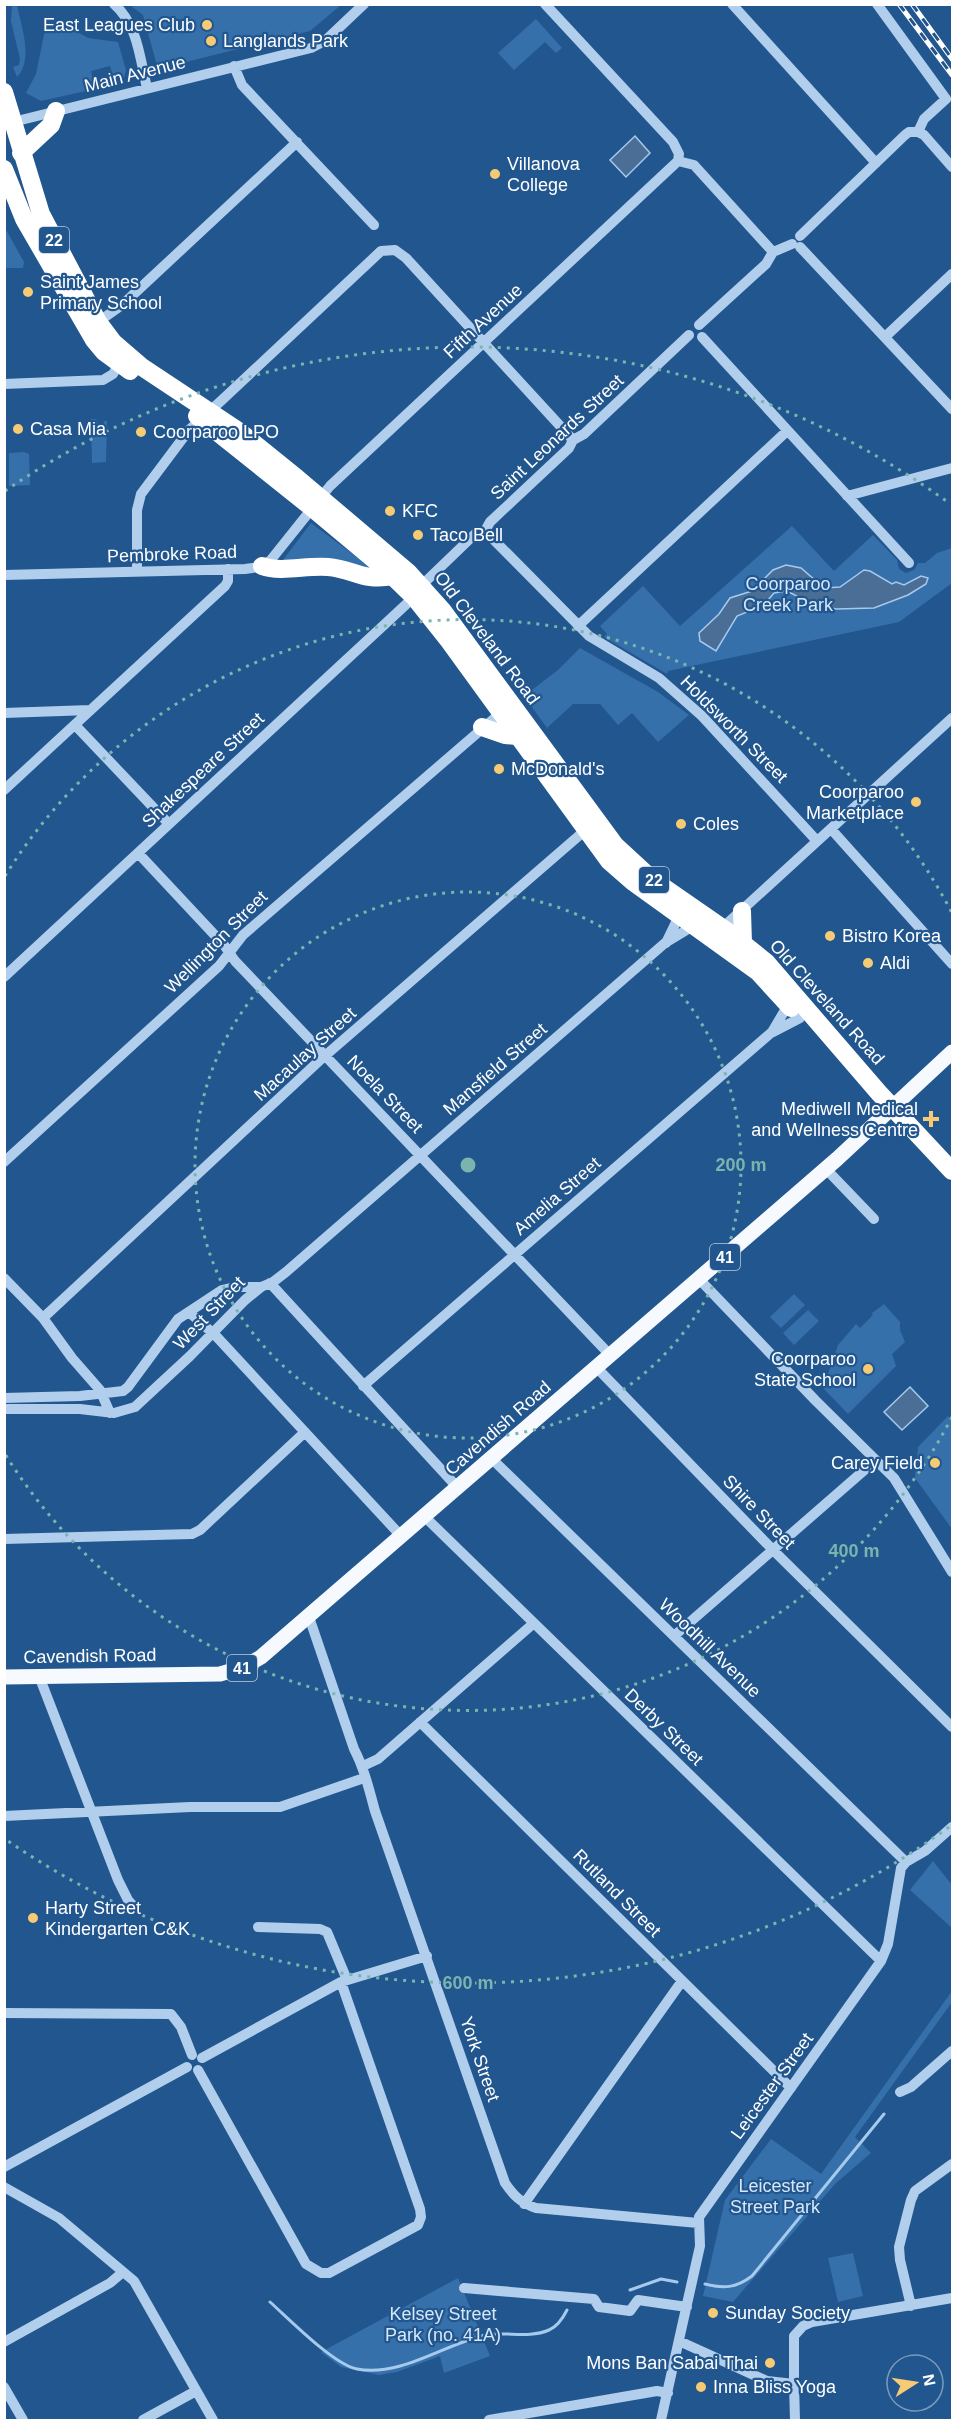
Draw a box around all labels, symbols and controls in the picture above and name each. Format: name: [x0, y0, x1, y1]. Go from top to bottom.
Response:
place label: East Leagues Club: [43, 15, 195, 35]
marker: East Leagues Club: [200, 18, 214, 32]
place label: Langlands Park: [223, 31, 349, 51]
marker: Langlands Park: [204, 34, 218, 48]
street label: Main Avenue: [82, 52, 188, 96]
place label: Villanova College: [507, 154, 581, 195]
marker: Villanova College: [488, 167, 502, 181]
road number: 22: [39, 227, 69, 253]
place label: Saint James Primary School: [40, 272, 162, 313]
street label: Fifth Avenue: [440, 280, 526, 362]
marker: Saint James Primary School: [21, 285, 35, 299]
street label: Saint Leonards Street: [487, 370, 627, 504]
place label: Casa Mia: [30, 419, 107, 439]
marker: Casa Mia: [11, 422, 25, 436]
place label: Coorparoo LPO: [153, 422, 279, 442]
marker: Coorparoo LPO: [134, 425, 148, 439]
place label: KFC: [402, 501, 438, 521]
marker: KFC: [383, 504, 397, 518]
place label: Taco Bell: [430, 525, 503, 545]
marker: Taco Bell: [411, 528, 425, 542]
street label: Pembroke Road: [107, 542, 237, 566]
street label: Old Cleveland Road: [431, 568, 543, 708]
park label: Coorparoo Creek Park: [743, 574, 834, 615]
street label: Holdsworth Street: [676, 671, 792, 787]
street label: Shakespeare Street: [138, 708, 268, 832]
place label: McDonald's: [511, 759, 604, 779]
marker: McDonald's: [492, 762, 506, 776]
place label: Coorparoo Marketplace: [806, 782, 904, 823]
marker: Coorparoo Marketplace: [909, 795, 923, 809]
place label: Coles: [693, 814, 739, 834]
marker: Coles: [674, 817, 688, 831]
road number: 22: [639, 867, 669, 893]
street label: Wellington Street: [161, 887, 271, 997]
place label: Bistro Korea: [842, 926, 942, 946]
marker: Bistro Korea: [823, 929, 837, 943]
street label: Old Cleveland Road: [766, 935, 888, 1069]
place label: Aldi: [880, 953, 910, 973]
marker: Aldi: [861, 956, 875, 970]
street label: Macaulay Street: [250, 1003, 360, 1105]
street label: Mansfield Street: [439, 1019, 551, 1119]
street label: Noela Street: [343, 1051, 427, 1137]
place label: Mediwell Medical and Wellness Centre: [751, 1099, 918, 1140]
marker: Mediwell Medical and Wellness Centre: [922, 1110, 940, 1128]
street label: Amelia Street: [510, 1153, 604, 1239]
centre of rings: [458, 1155, 478, 1175]
text: 200 m: [715, 1155, 767, 1175]
road number: 41: [710, 1244, 740, 1270]
street label: West Street: [169, 1272, 249, 1354]
place label: Coorparoo State School: [754, 1349, 856, 1390]
marker: Coorparoo State School: [861, 1362, 875, 1376]
street label: Cavendish Road: [441, 1377, 555, 1479]
place label: Carey Field: [831, 1453, 923, 1473]
marker: Carey Field: [928, 1456, 942, 1470]
street label: Shire Street: [719, 1471, 799, 1553]
text: 400 m: [828, 1541, 880, 1561]
street label: Woodhill Avenue: [655, 1594, 765, 1702]
street label: Cavendish Road: [23, 1645, 157, 1667]
road number: 41: [227, 1655, 257, 1681]
street label: Derby Street: [621, 1685, 707, 1769]
street label: Rutland Street: [569, 1845, 665, 1941]
place label: Harty Street Kindergarten C&K: [45, 1898, 190, 1939]
marker: Harty Street Kindergarten C&K: [26, 1911, 40, 1925]
text: 600 m: [442, 1973, 494, 1993]
street label: York Street: [456, 2014, 504, 2104]
street label: Leicester Street: [727, 2029, 817, 2143]
park label: Leicester Street Park: [730, 2176, 821, 2217]
place label: Sunday Society: [725, 2303, 850, 2323]
park label: Kelsey Street Park (no. 41A): [385, 2304, 501, 2345]
marker: Sunday Society: [706, 2306, 720, 2320]
place label: Mons Ban Sabai Thai: [586, 2353, 758, 2373]
north arrow: [885, 2353, 945, 2413]
marker: Mons Ban Sabai Thai: [763, 2356, 777, 2370]
text: N: [920, 2373, 939, 2387]
place label: Inna Bliss Yoga: [713, 2377, 837, 2397]
marker: Inna Bliss Yoga: [694, 2380, 708, 2394]

